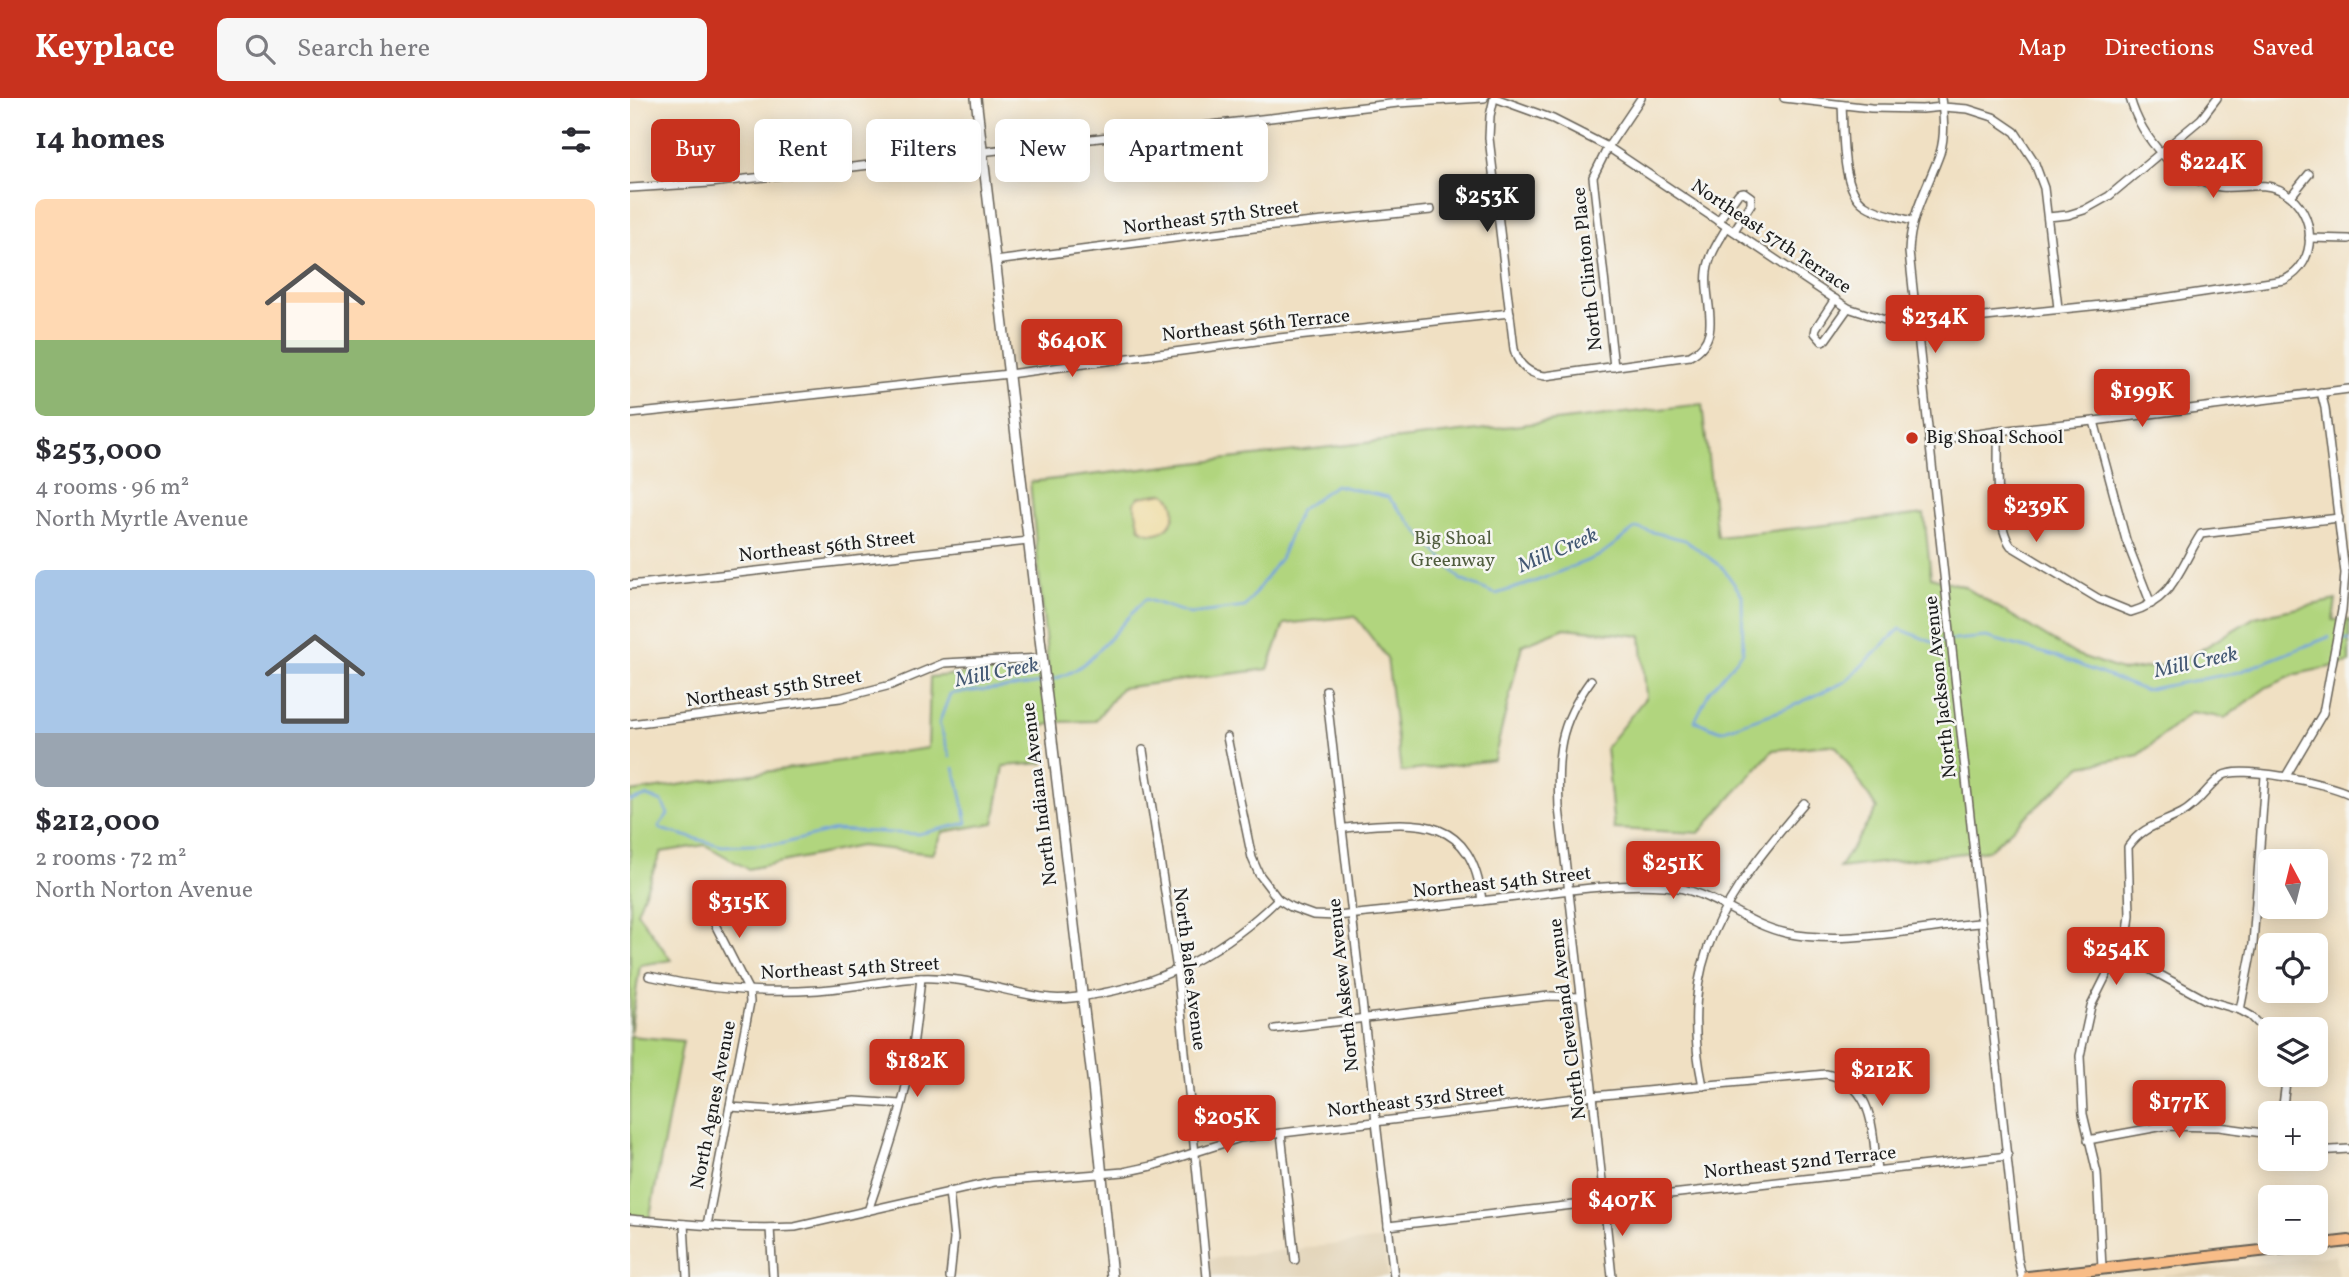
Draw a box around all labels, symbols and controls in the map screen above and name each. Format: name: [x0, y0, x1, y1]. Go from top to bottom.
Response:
search box: [217, 18, 707, 81]
text: Keyplace: [35, 26, 175, 72]
icon: search: [241, 30, 279, 68]
text: Search here: [297, 31, 430, 67]
text: Map: [2018, 32, 2066, 66]
text: Directions: [2104, 32, 2214, 66]
text: Saved: [2252, 32, 2314, 66]
text: 14 homes: [35, 119, 165, 161]
chip: Buy: [651, 119, 740, 182]
chip: Rent: [754, 119, 852, 182]
chip: Filters: [866, 119, 981, 182]
chip: New: [995, 119, 1090, 182]
chip: Apartment: [1104, 119, 1268, 182]
icon: filters: [557, 121, 595, 159]
pin: $224K: [2164, 140, 2262, 200]
text: $224K: [2179, 147, 2247, 179]
pin: $253K: [1438, 174, 1536, 234]
street label: Northeast 57th Terrace: [1686, 174, 1856, 300]
text: $253K: [1455, 181, 1519, 213]
street label: North Clinton Place: [1566, 186, 1610, 352]
street label: Northeast 57th Street: [1121, 194, 1301, 242]
icon: home: [252, 245, 378, 371]
pin: $234K: [1886, 296, 1984, 355]
text: $234K: [1902, 302, 1968, 334]
street label: Northeast 56th Terrace: [1161, 303, 1351, 349]
pin: $640K: [1023, 320, 1121, 379]
text: $640K: [1037, 326, 1107, 358]
pin: $199K: [2093, 370, 2191, 429]
text: $199K: [2110, 376, 2174, 408]
place label: Big Shoal School: [1926, 425, 2064, 451]
text: $253,000: [35, 430, 162, 472]
marker: Big Shoal School: [1904, 430, 1920, 446]
text: 4 rooms · 96 m²: [35, 472, 189, 504]
pin: $239K: [1987, 484, 2085, 544]
text: $239K: [2003, 491, 2069, 523]
text: North Myrtle Avenue: [35, 504, 248, 536]
water label: Mill Creek: [1513, 521, 1603, 581]
street label: Northeast 56th Street: [737, 525, 917, 569]
park label: Big Shoal Greenway: [1411, 526, 1495, 574]
street label: North Jackson Avenue: [1918, 594, 1964, 780]
icon: home: [252, 616, 378, 742]
water label: Mill Creek: [2151, 640, 2241, 686]
water label: Mill Creek: [952, 651, 1042, 695]
street label: Northeast 55th Street: [684, 664, 864, 714]
street label: North Indiana Avenue: [1016, 701, 1064, 887]
text: $212,000: [35, 801, 160, 843]
pin: $251K: [1624, 842, 1722, 901]
text: 2 rooms · 72 m²: [35, 843, 186, 875]
text: $251K: [1642, 848, 1704, 880]
north arrow: [2258, 849, 2328, 919]
map controls: [2258, 849, 2328, 1255]
street label: Northeast 54th Street: [1411, 861, 1593, 905]
text: North Norton Avenue: [35, 875, 253, 907]
pin: $315K: [690, 880, 788, 940]
street label: North Bales Avenue: [1166, 886, 1212, 1052]
text: $315K: [708, 887, 770, 919]
street label: North Askew Avenue: [1322, 897, 1366, 1073]
street label: North Cleveland Avenue: [1543, 917, 1593, 1121]
pin: $254K: [2067, 928, 2165, 987]
button: locate: [2258, 933, 2328, 1003]
text: $254K: [2083, 934, 2149, 966]
street label: Northeast 54th Street: [760, 951, 941, 987]
button: layers: [2258, 1017, 2328, 1087]
street label: North Agnes Avenue: [685, 1018, 743, 1192]
pin: $182K: [868, 1040, 966, 1099]
text: $182K: [886, 1046, 949, 1078]
pin: $212K: [1833, 1048, 1931, 1108]
text: $212K: [1851, 1055, 1913, 1087]
street label: Northeast 53rd Street: [1326, 1077, 1506, 1125]
pin: $177K: [2130, 1080, 2228, 1140]
text: $177K: [2149, 1087, 2209, 1119]
pin: $205K: [1178, 1096, 1276, 1155]
button: +: [2258, 1101, 2328, 1171]
text: $205K: [1194, 1102, 1260, 1134]
street label: Northeast 52nd Terrace: [1702, 1140, 1898, 1186]
pin: $407K: [1573, 1178, 1671, 1238]
text: $407K: [1588, 1185, 1656, 1217]
button: −: [2258, 1185, 2328, 1255]

